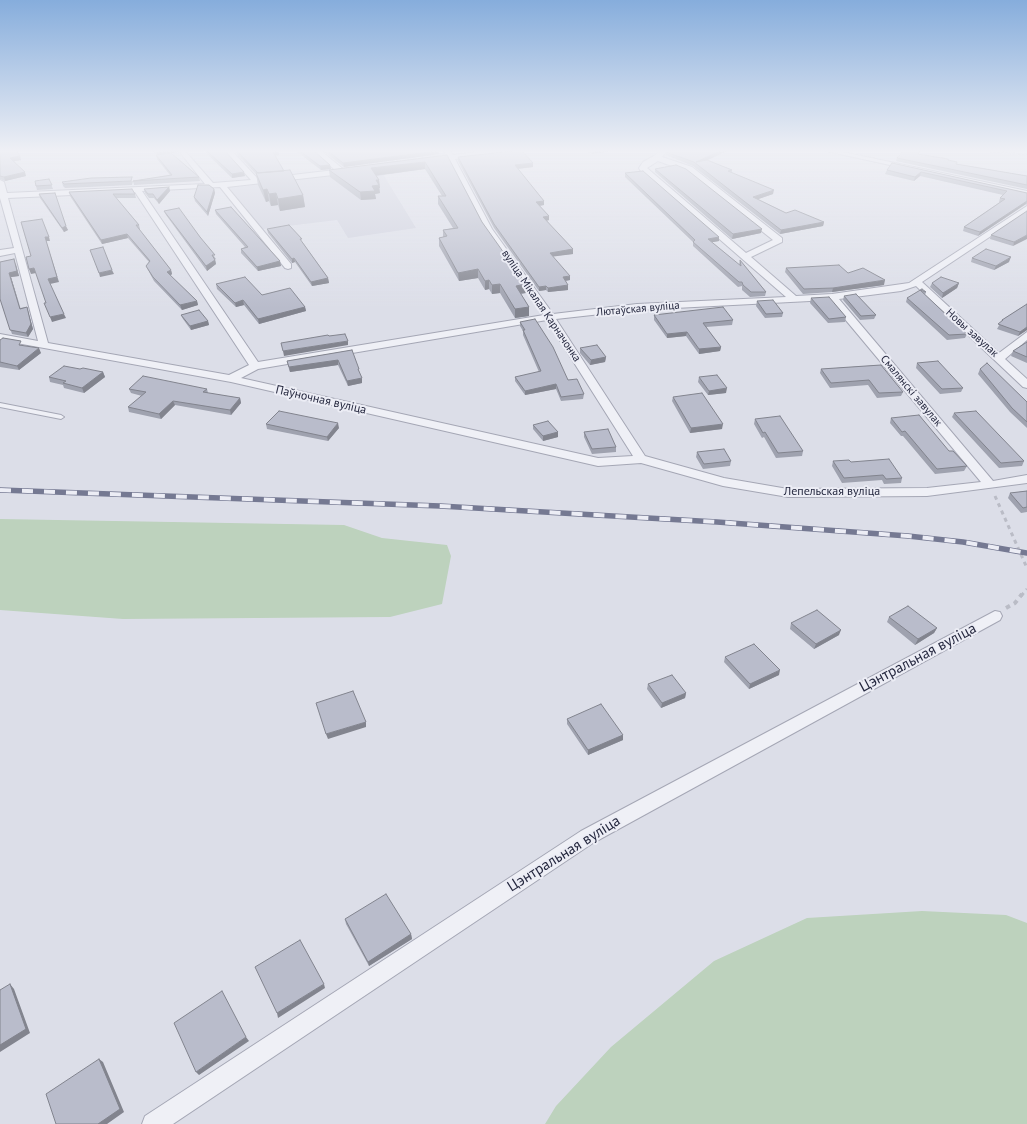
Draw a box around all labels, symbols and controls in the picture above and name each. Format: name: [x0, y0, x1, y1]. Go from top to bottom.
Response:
street label: вуліца Мікалая Карначонка: [499, 247, 583, 365]
street label: Лютаўская вуліца: [596, 299, 680, 319]
street label: Новы завулак: [943, 306, 1001, 360]
street label: Смалянскі завулак: [877, 353, 945, 429]
street label: Паўночная вуліца: [274, 383, 368, 417]
street label: Лепельская вуліца: [784, 485, 880, 499]
street label: Цэнтральная вуліца: [857, 620, 979, 696]
street label: Цэнтральная вуліца: [504, 812, 624, 896]

